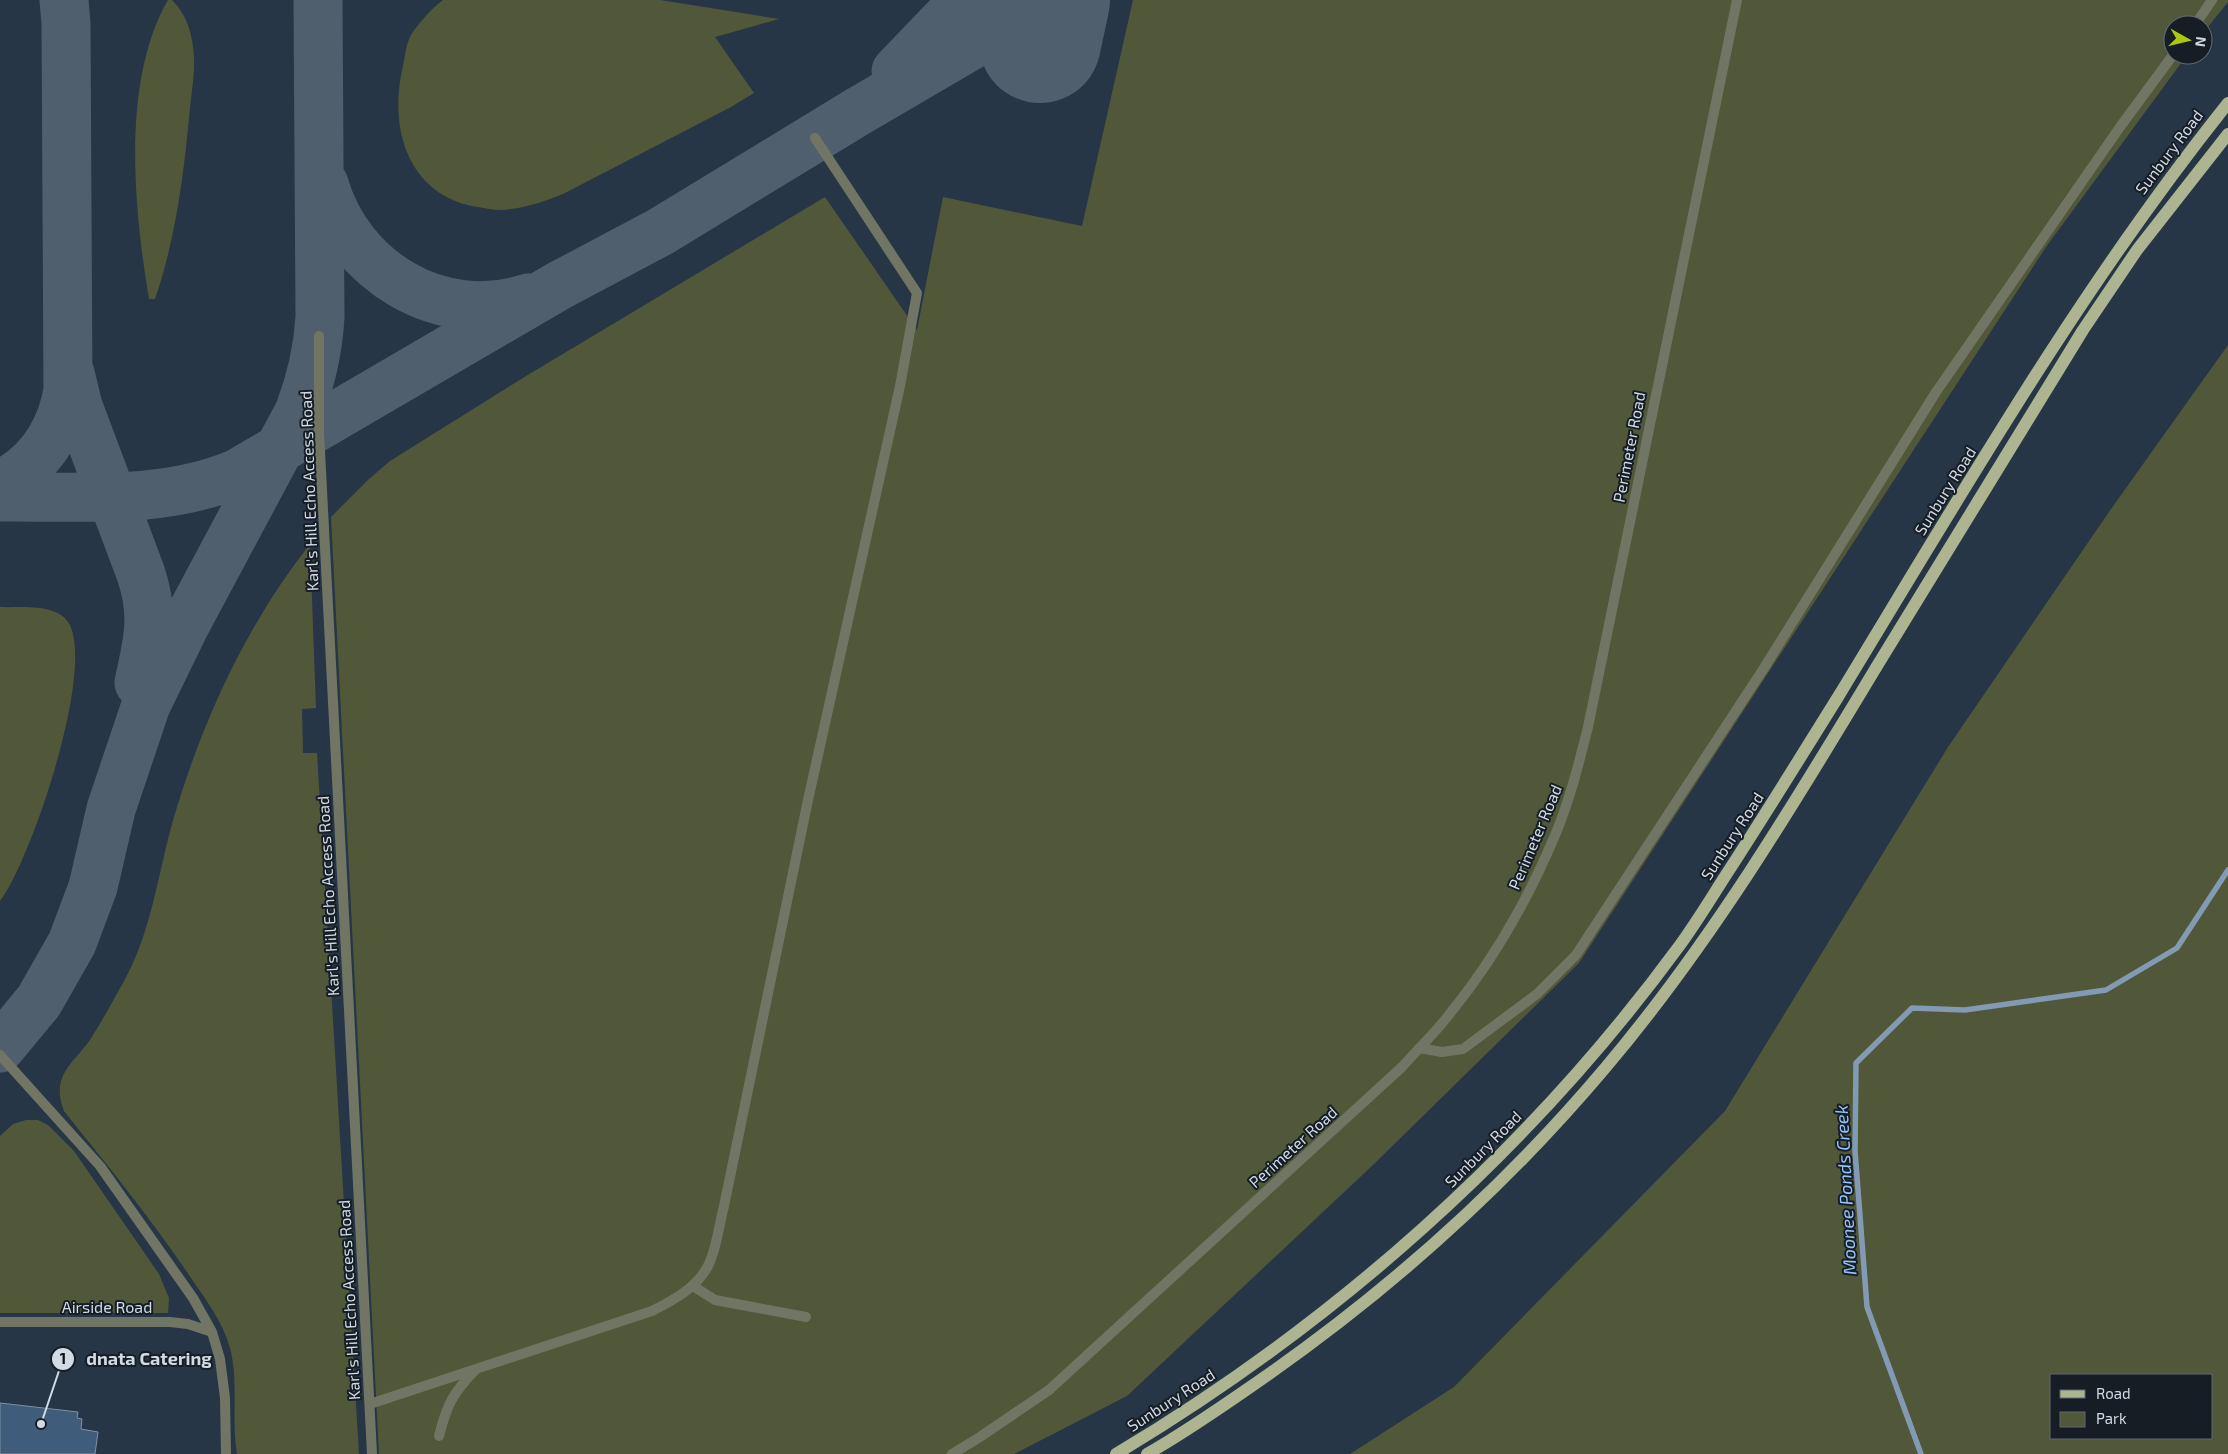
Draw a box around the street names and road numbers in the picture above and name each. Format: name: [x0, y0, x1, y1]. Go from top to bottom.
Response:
street label: Sunbury Road: [2131, 106, 2206, 198]
street label: Perimeter Road: [1608, 390, 1649, 504]
street label: Karl's Hill Echo Access Road: [296, 391, 321, 591]
street label: Sunbury Road: [1910, 443, 1979, 538]
street label: Perimeter Road: [1504, 781, 1565, 892]
street label: Sunbury Road: [1696, 788, 1767, 883]
street label: Karl's Hill Echo Access Road: [313, 795, 342, 997]
street label: Perimeter Road: [1245, 1102, 1341, 1191]
street label: Sunbury Road: [1440, 1106, 1525, 1191]
street label: Karl's Hill Echo Access Road: [334, 1199, 363, 1401]
street label: Airside Road: [62, 1297, 152, 1316]
street label: Sunbury Road: [1123, 1364, 1218, 1435]

